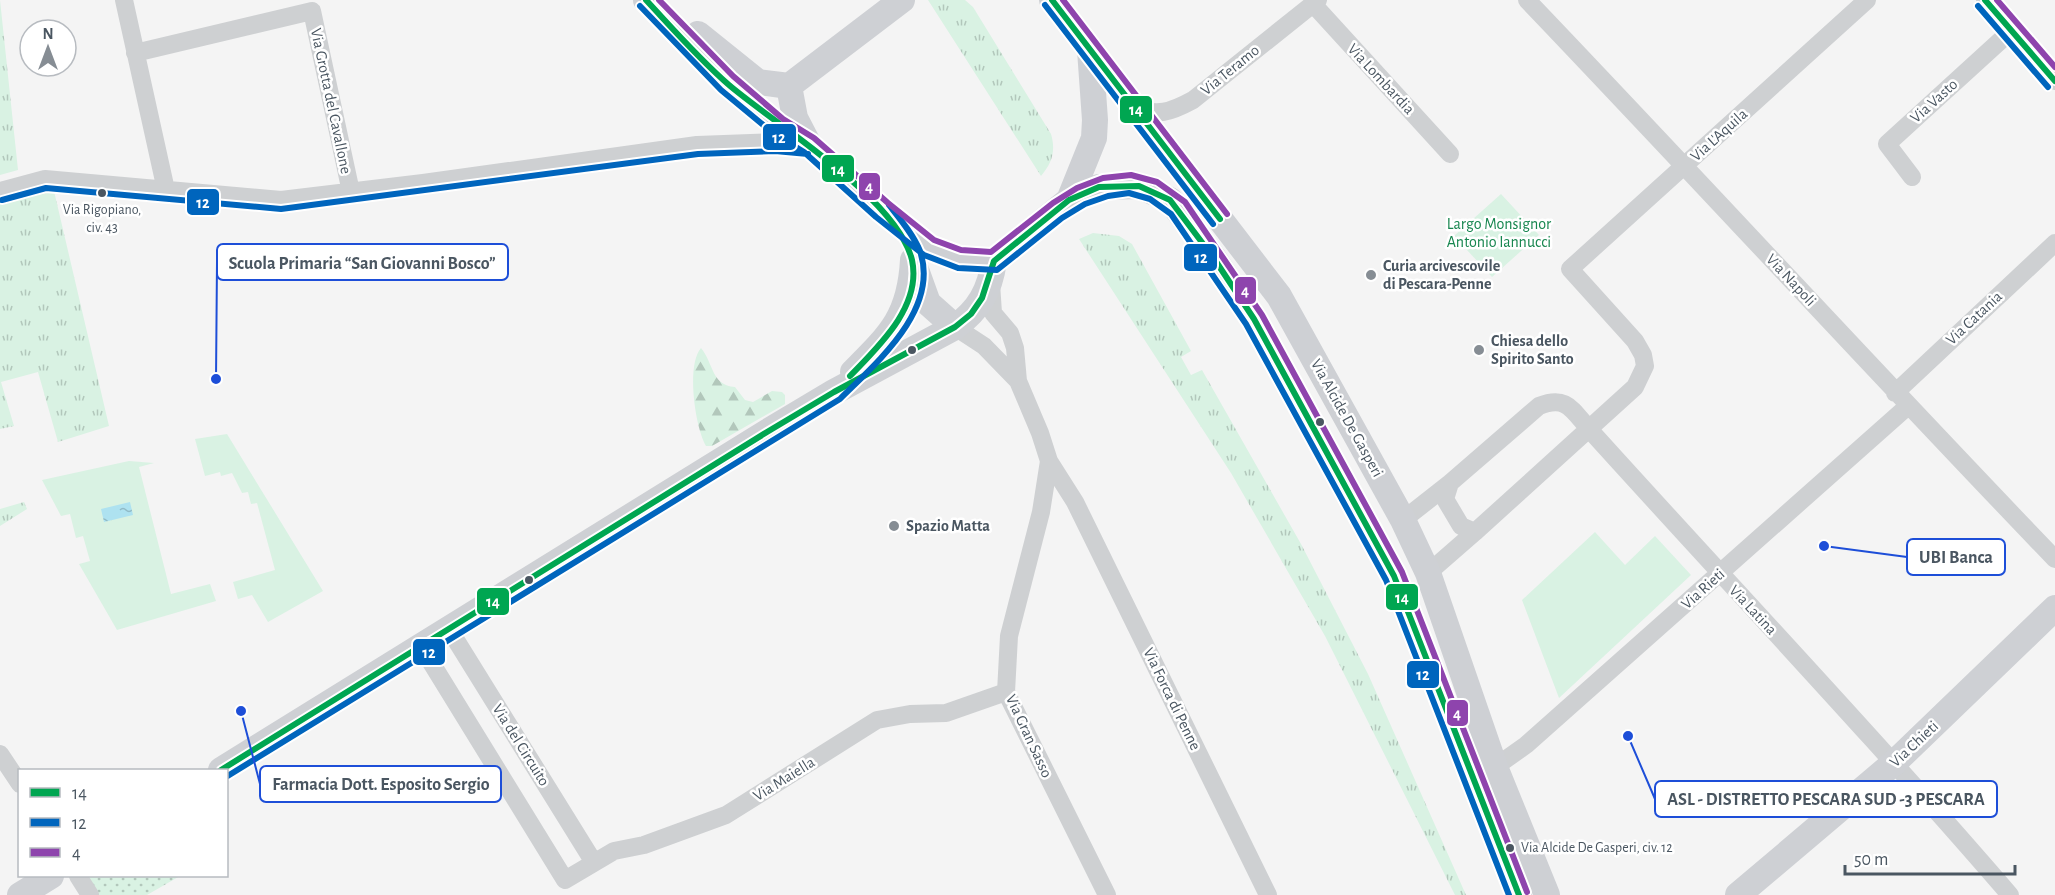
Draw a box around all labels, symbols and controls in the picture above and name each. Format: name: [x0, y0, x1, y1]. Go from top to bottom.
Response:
north arrow: [18, 18, 78, 78]
text: N: [42, 26, 54, 42]
street label: Via Grotta del Cavallone: [308, 27, 354, 175]
street label: Via Lombardia: [1344, 41, 1418, 117]
street label: Via Teramo: [1198, 42, 1262, 98]
street label: Via Vasto: [1907, 76, 1961, 126]
line badge: 14: [1119, 95, 1153, 124]
text: 14: [1129, 102, 1143, 118]
street label: Via L'Aquila: [1688, 106, 1750, 164]
line badge: 12: [762, 123, 797, 151]
text: 12: [772, 130, 786, 146]
line badge: 14: [821, 154, 855, 183]
text: 14: [831, 162, 845, 178]
line badge: 4: [858, 172, 881, 201]
text: 4: [865, 179, 873, 195]
marker: Via Rigopiano, civ. 43: [96, 187, 108, 199]
line badge: 12: [186, 188, 220, 216]
text: 12: [196, 195, 210, 211]
place label: Via Rigopiano, civ. 43: [63, 203, 141, 235]
park label: Largo Monsignor Antonio Iannucci: [1447, 216, 1552, 250]
line badge: 12: [1183, 243, 1218, 272]
callout: Scuola Primaria “San Giovanni Bosco”: [217, 244, 508, 280]
text: 12: [1194, 250, 1208, 266]
street label: Via Napoli: [1763, 251, 1819, 309]
text: Scuola Primaria “San Giovanni Bosco”: [228, 255, 496, 273]
place label: Curia arcivescovile di Pescara-Penne: [1383, 258, 1501, 292]
marker: Curia arcivescovile di Pescara-Penne: [1364, 268, 1378, 282]
line badge: 4: [1234, 276, 1257, 305]
text: 4: [1241, 283, 1249, 299]
street label: Via Catania: [1943, 288, 2005, 348]
place label: Chiesa dello Spirito Santo: [1491, 333, 1574, 367]
marker: Chiesa dello Spirito Santo: [1472, 343, 1486, 357]
unlabelled marker: [906, 344, 918, 356]
street label: Via Alcide De Gasperi: [1308, 356, 1386, 480]
unlabelled marker: [1314, 416, 1326, 428]
place label: Spazio Matta: [906, 518, 990, 534]
marker: Spazio Matta: [887, 519, 901, 533]
callout: UBI Banca: [1907, 539, 2005, 575]
text: UBI Banca: [1919, 549, 1993, 567]
street label: Via Rieti: [1678, 566, 1728, 612]
unlabelled marker: [523, 574, 535, 586]
street label: Via Latina: [1726, 582, 1780, 638]
line badge: 14: [1385, 583, 1419, 611]
line badge: 14: [476, 587, 510, 616]
text: 14: [1395, 590, 1409, 606]
text: 14: [486, 594, 500, 610]
line badge: 12: [412, 638, 446, 666]
text: 12: [422, 645, 436, 661]
street label: Via Forca di Penne: [1140, 645, 1204, 753]
line badge: 12: [1406, 660, 1440, 689]
text: 12: [1416, 667, 1430, 683]
street label: Via Gran Sasso: [1003, 692, 1055, 780]
line badge: 4: [1446, 699, 1469, 727]
street label: Via del Circuito: [489, 701, 553, 789]
text: 4: [1453, 706, 1461, 722]
street label: Via Chieti: [1887, 718, 1941, 770]
street label: Via Maiella: [750, 754, 818, 804]
callout: Farmacia Dott. Esposito Sergio: [260, 766, 501, 802]
legend: [18, 769, 228, 877]
text: Farmacia Dott. Esposito Sergio: [272, 776, 490, 794]
callout: ASL - DISTRETTO PESCARA SUD -3 PESCARA: [1655, 781, 1997, 817]
text: 14: [72, 785, 87, 803]
text: ASL - DISTRETTO PESCARA SUD -3 PESCARA: [1667, 791, 1985, 809]
text: 12: [72, 815, 86, 833]
scale bar: [1845, 838, 2014, 876]
place label: Via Alcide De Gasperi, civ. 12: [1521, 841, 1673, 855]
marker: Via Alcide De Gasperi, civ. 12: [1504, 842, 1516, 854]
text: 4: [72, 845, 81, 863]
text: 50 m: [1854, 851, 1888, 869]

